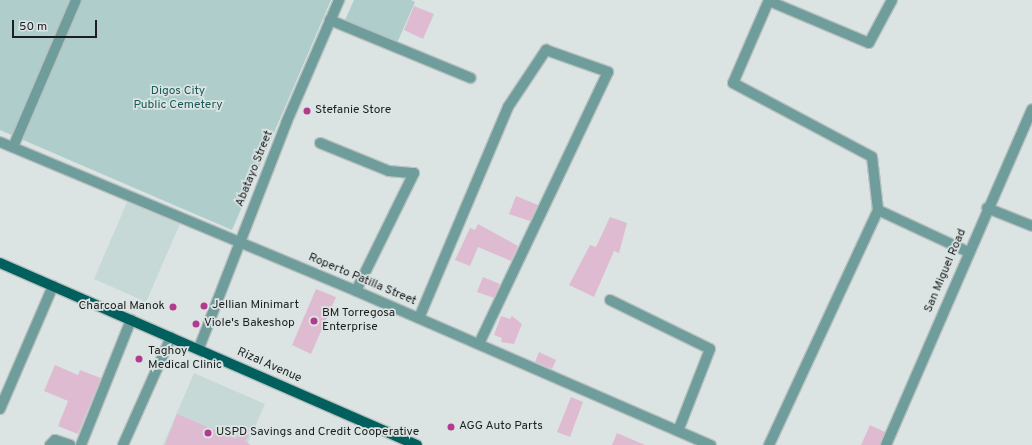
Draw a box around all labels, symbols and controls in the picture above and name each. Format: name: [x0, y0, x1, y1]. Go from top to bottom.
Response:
scale bar: [14, 12, 99, 38]
text: 50 m: [19, 19, 47, 35]
park label: Digos City Public Cemetery: [133, 85, 223, 113]
place label: Stefanie Store: [315, 104, 391, 118]
marker: Stefanie Store: [302, 106, 312, 116]
street label: Abatayo Street: [233, 129, 277, 209]
street label: San Miguel Road: [922, 227, 970, 315]
street label: Roperto Patilla Street: [306, 251, 418, 309]
place label: Jellian Minimart: [212, 299, 299, 313]
place label: Charcoal Manok: [79, 300, 165, 314]
marker: Jellian Minimart: [199, 301, 209, 311]
marker: Charcoal Manok: [168, 302, 178, 312]
place label: BM Torregosa Enterprise: [322, 307, 396, 335]
marker: BM Torregosa Enterprise: [309, 316, 319, 326]
place label: Viole's Bakeshop: [204, 317, 295, 331]
marker: Viole's Bakeshop: [191, 319, 201, 329]
place label: Taghoy Medical Clinic: [148, 345, 222, 373]
street label: Rizal Avenue: [234, 345, 304, 387]
marker: Taghoy Medical Clinic: [133, 353, 145, 365]
place label: AGG Auto Parts: [459, 420, 543, 434]
marker: AGG Auto Parts: [446, 422, 456, 432]
place label: USPD Savings and Credit Cooperative: [216, 426, 419, 440]
marker: USPD Savings and Credit Cooperative: [203, 428, 213, 438]

